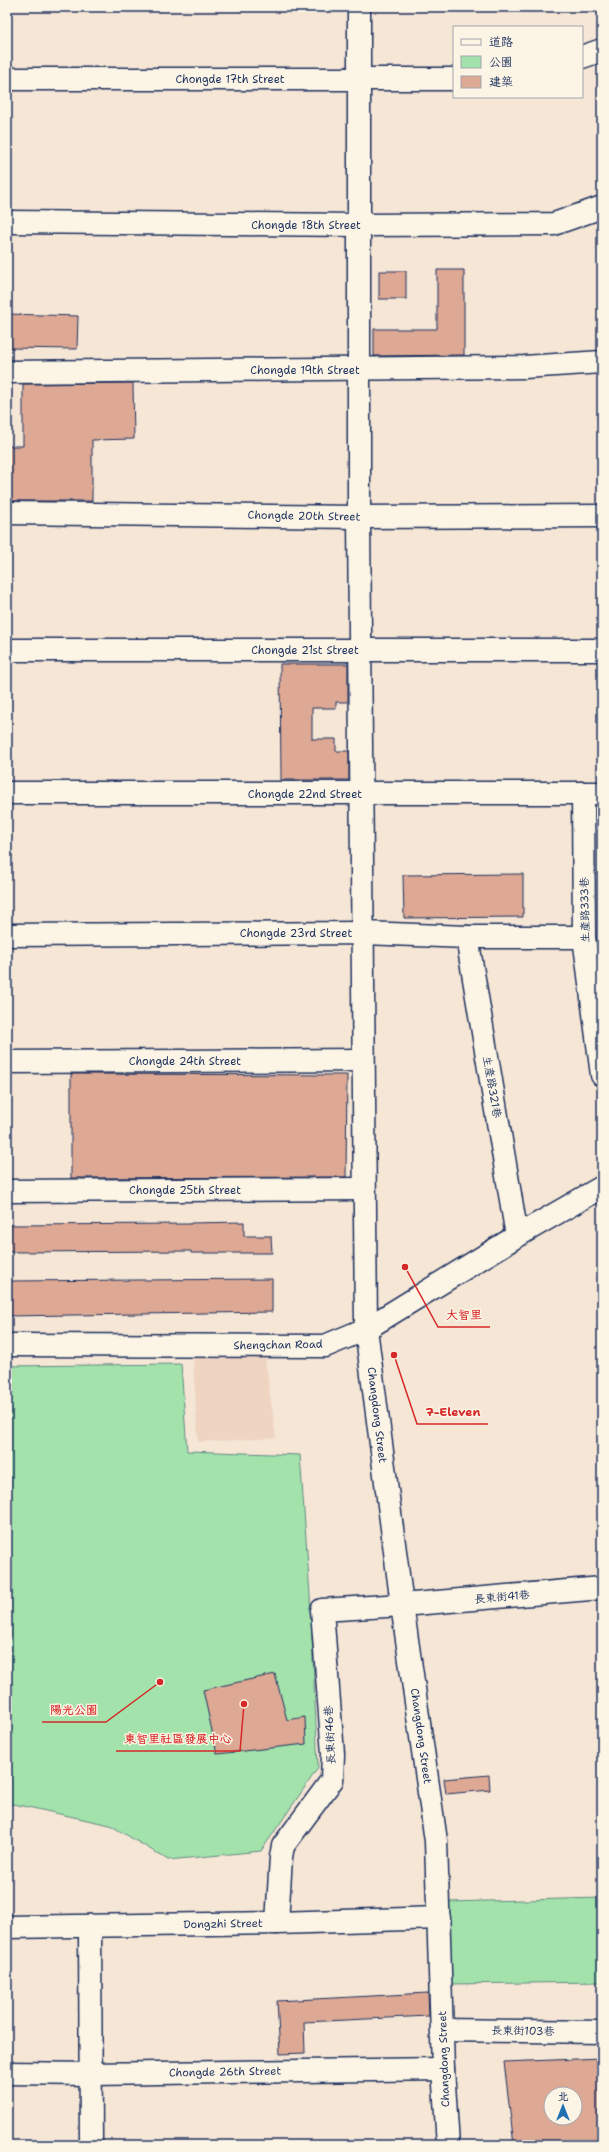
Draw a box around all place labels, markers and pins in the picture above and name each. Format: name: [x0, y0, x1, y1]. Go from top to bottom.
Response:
callout: 大智里: [438, 1303, 490, 1327]
callout: 7-Eleven: [417, 1400, 488, 1424]
callout: 陽光公園: [42, 1698, 106, 1722]
callout: 東智里社區發展中心: [116, 1727, 240, 1751]

